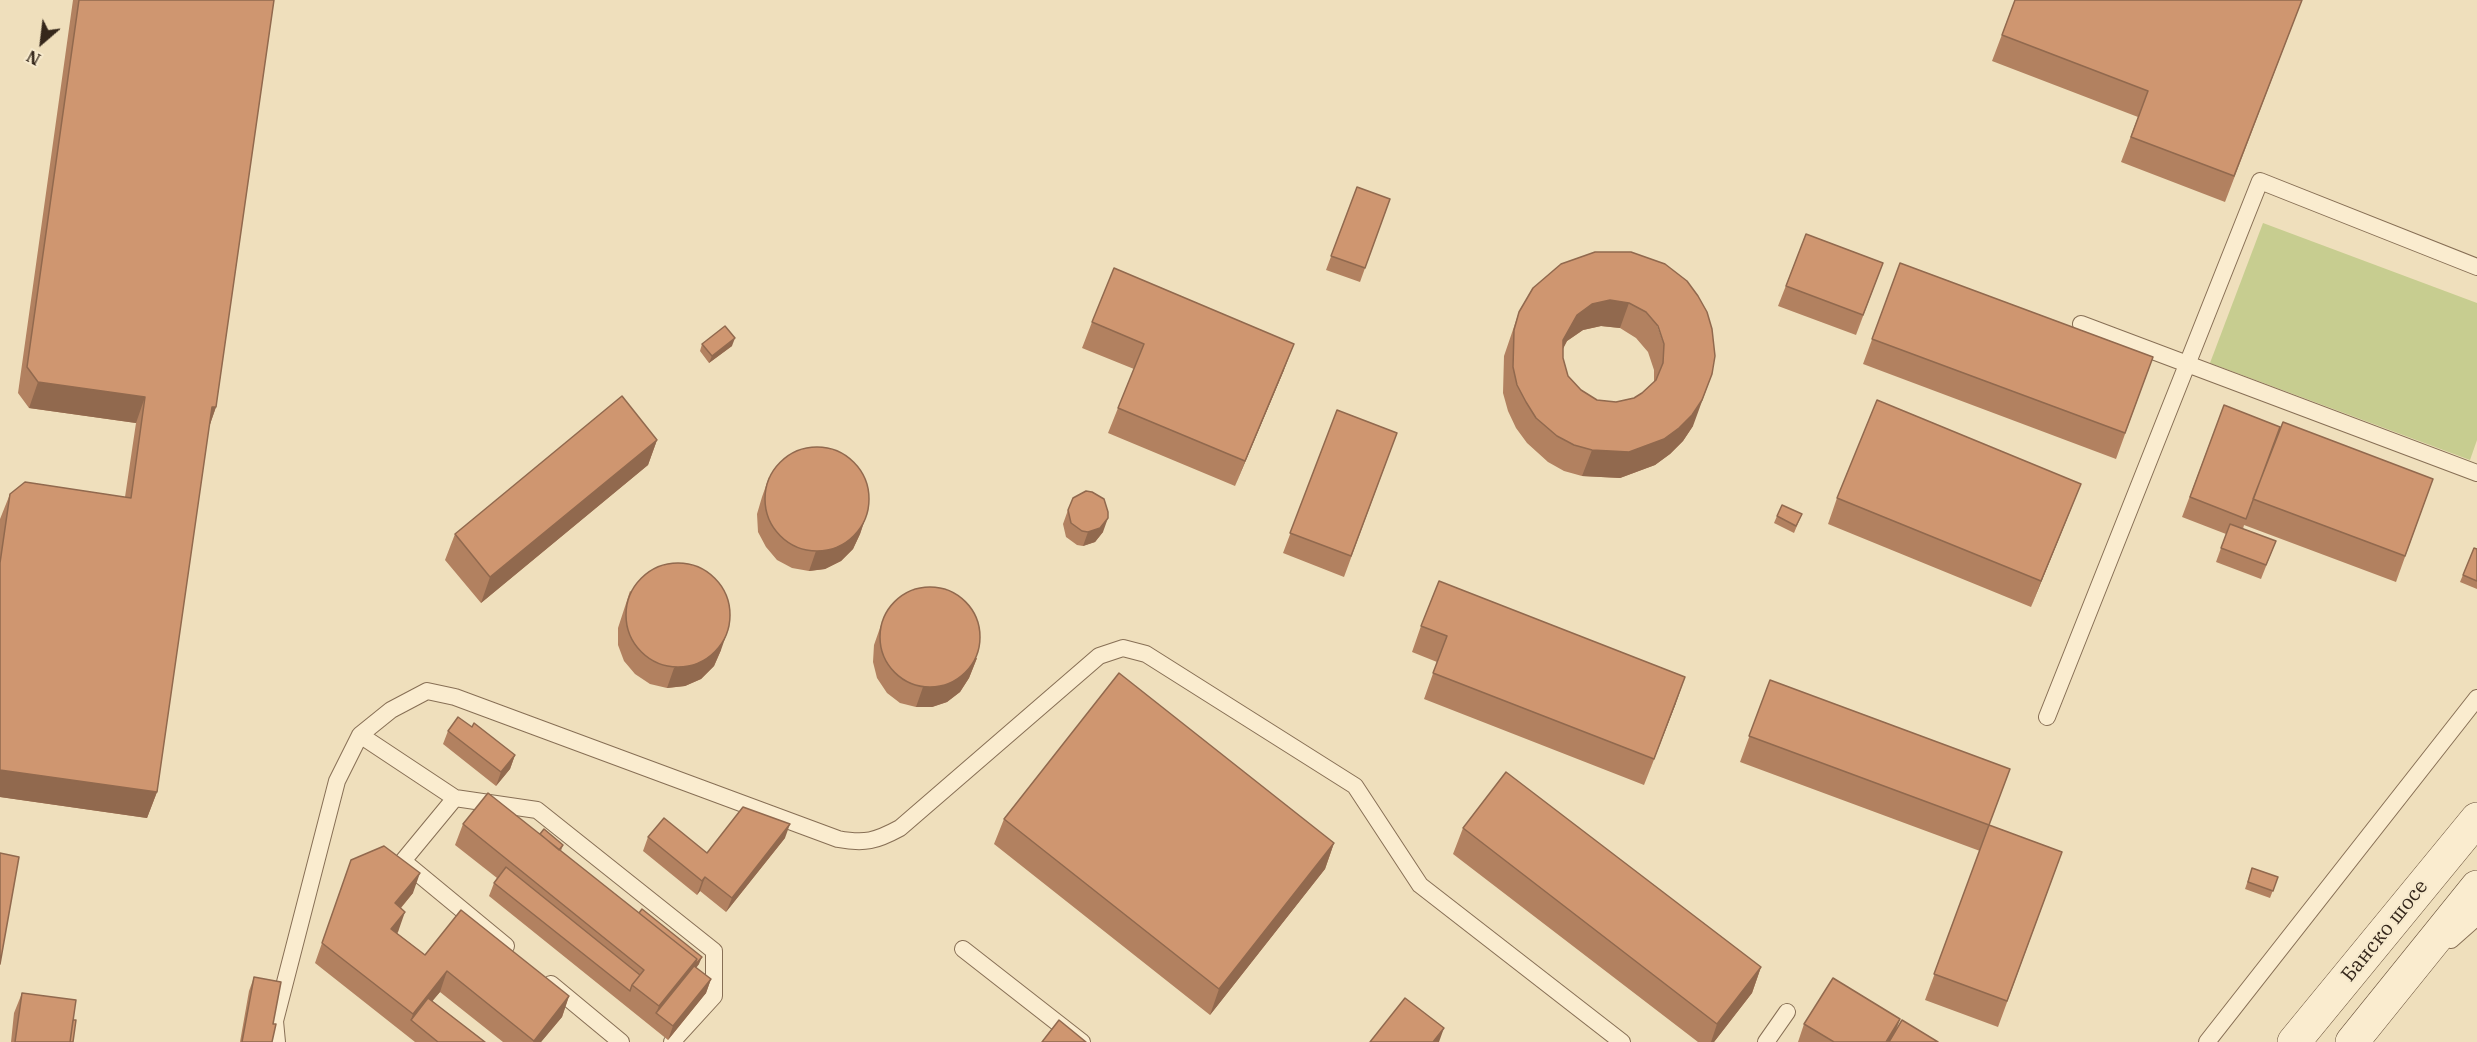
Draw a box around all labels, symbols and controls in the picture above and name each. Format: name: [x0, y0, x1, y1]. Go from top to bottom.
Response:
north arrow: [12, 12, 72, 72]
text: N: [23, 46, 44, 70]
street label: Банско шосе: [2337, 875, 2433, 987]

